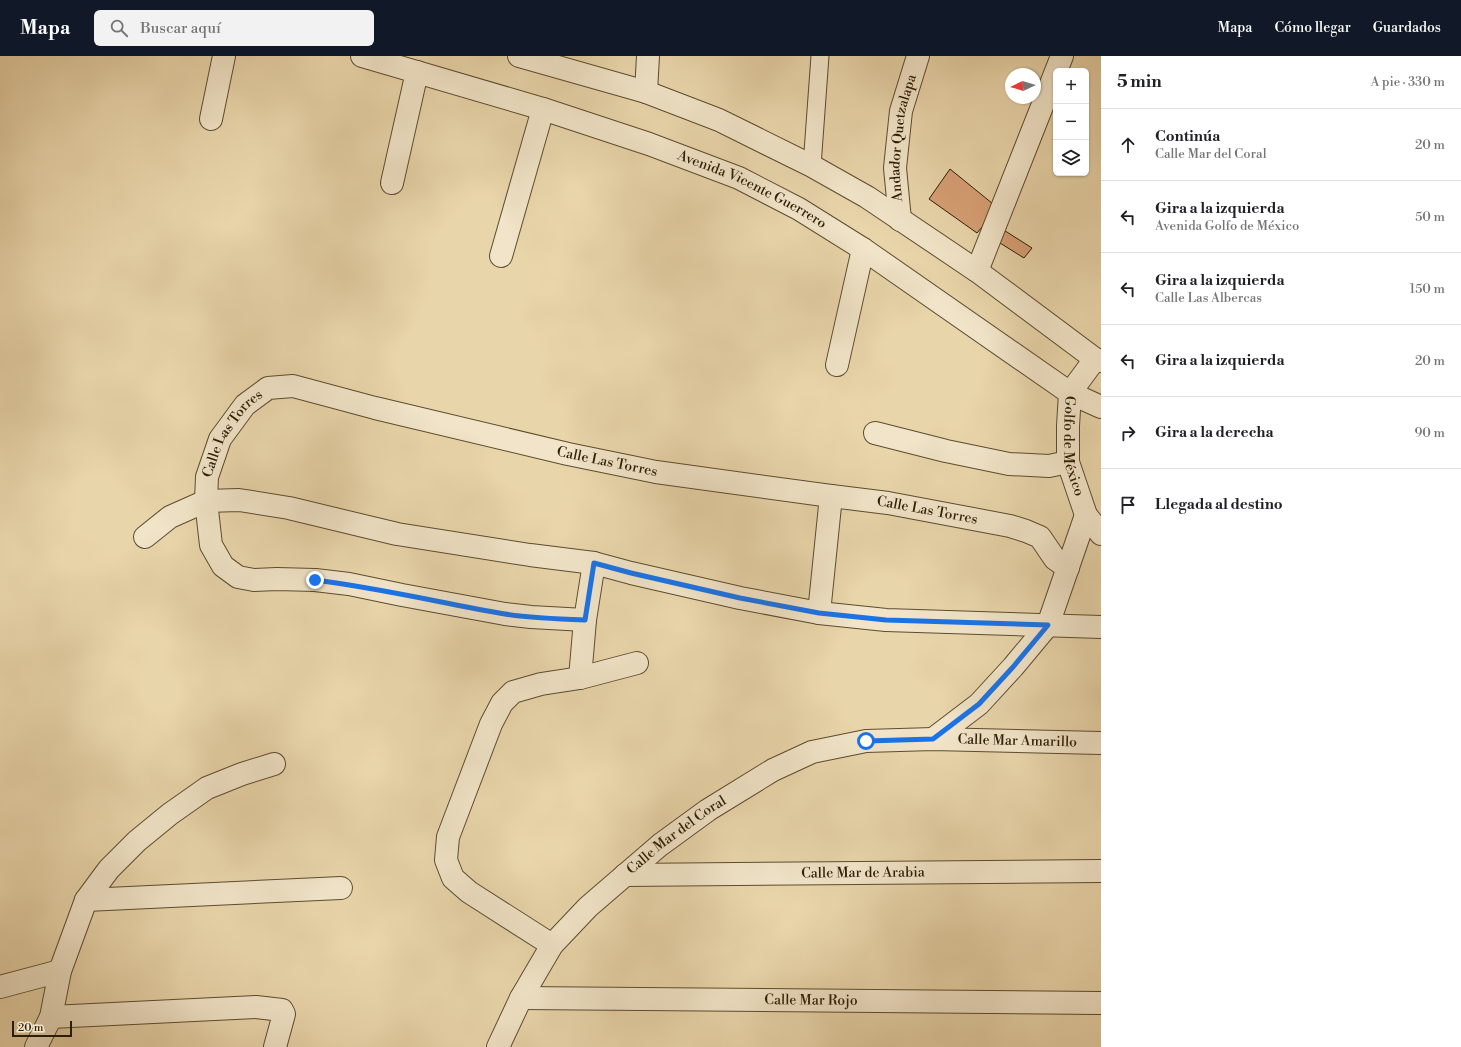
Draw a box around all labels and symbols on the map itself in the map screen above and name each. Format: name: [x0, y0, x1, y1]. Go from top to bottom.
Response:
north arrow: [1005, 68, 1041, 104]
street label: Andador Quetzalapa: [886, 71, 921, 203]
street label: Avenida Vicente Guerrero: [674, 146, 830, 233]
street label: Calle Las Torres: [199, 386, 266, 480]
street label: Golfo de México: [1059, 395, 1088, 499]
street label: Calle Las Torres: [555, 443, 659, 481]
street label: Calle Las Torres: [876, 493, 979, 529]
route end: [306, 571, 324, 589]
street label: Calle Mar Amarillo: [957, 731, 1077, 751]
route start: [857, 732, 875, 750]
street label: Calle Mar del Coral: [623, 792, 730, 879]
street label: Calle Mar de Arabia: [801, 863, 926, 883]
street label: Calle Mar Rojo: [764, 991, 858, 1010]
scale bar: [12, 1019, 72, 1038]

